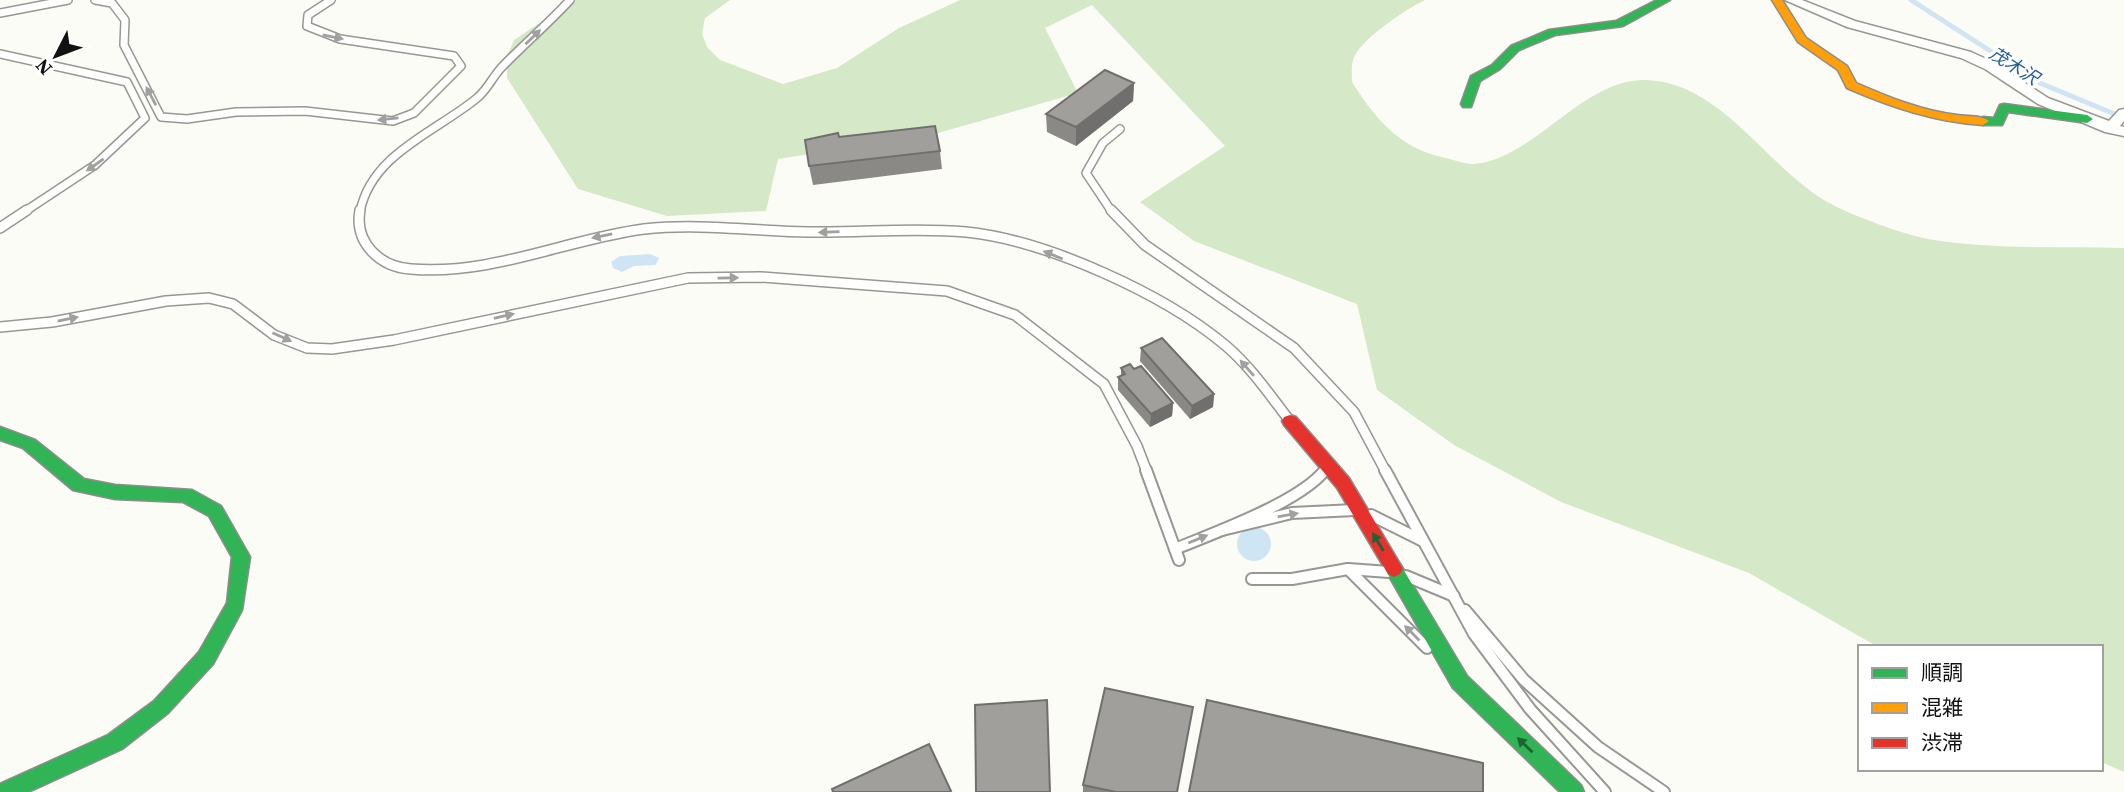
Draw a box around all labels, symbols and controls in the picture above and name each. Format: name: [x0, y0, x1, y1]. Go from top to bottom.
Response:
north arrow: [21, 21, 91, 91]
one-way arrow: [524, 30, 541, 46]
one-way arrow: [322, 32, 344, 43]
water label: 茂木沢: [1985, 41, 2045, 92]
text: N: [29, 53, 58, 81]
one-way arrow: [145, 86, 156, 106]
one-way arrow: [377, 114, 399, 125]
one-way arrow: [86, 158, 104, 172]
one-way arrow: [818, 226, 840, 238]
one-way arrow: [591, 231, 613, 242]
one-way arrow: [1042, 249, 1063, 260]
one-way arrow: [717, 272, 739, 283]
one-way arrow: [493, 311, 515, 322]
one-way arrow: [57, 313, 79, 324]
one-way arrow: [272, 331, 292, 343]
one-way arrow: [1239, 359, 1255, 377]
one-way arrow: [1277, 509, 1299, 520]
one-way arrow: [1372, 533, 1385, 552]
one-way arrow: [1188, 534, 1209, 545]
one-way arrow: [1404, 625, 1421, 642]
legend: [1858, 645, 2103, 771]
text: 順調: [1921, 658, 1963, 687]
text: 混雑: [1921, 693, 1963, 722]
text: 渋滞: [1921, 728, 1963, 757]
one-way arrow: [1517, 737, 1534, 753]

